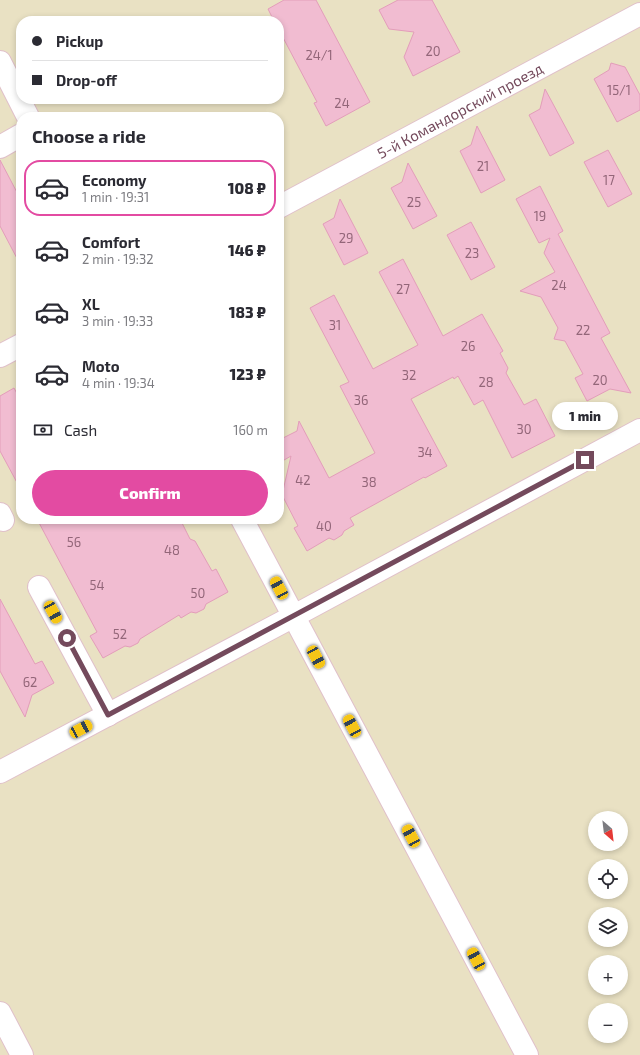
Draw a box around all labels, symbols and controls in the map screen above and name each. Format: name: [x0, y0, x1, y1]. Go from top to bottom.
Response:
text: Pickup: [56, 32, 103, 50]
house number: 20: [425, 43, 441, 59]
house number: 24/1: [305, 47, 333, 63]
street label: 5-й Командорский проезд: [374, 59, 546, 162]
text: Drop-off: [56, 71, 117, 89]
house number: 15/1: [607, 82, 631, 98]
house number: 24: [334, 95, 350, 111]
text: Choose a ride: [32, 125, 146, 147]
house number: 21: [477, 158, 489, 174]
icon: car: [34, 170, 70, 206]
text: Economy: [82, 171, 147, 189]
house number: 17: [603, 172, 615, 188]
text: 108 ₽: [228, 179, 266, 197]
text: 1 min · 19:31: [82, 189, 149, 205]
house number: 25: [407, 194, 421, 210]
house number: 19: [534, 208, 546, 224]
house number: 29: [339, 230, 353, 246]
icon: car: [34, 232, 70, 268]
text: Comfort: [82, 233, 140, 251]
text: 146 ₽: [228, 241, 266, 259]
house number: 23: [465, 245, 479, 261]
text: 2 min · 19:32: [82, 251, 153, 267]
house number: 24: [551, 277, 567, 293]
house number: 27: [396, 281, 410, 297]
icon: car: [34, 294, 70, 330]
text: XL: [82, 295, 100, 313]
text: 183 ₽: [229, 303, 266, 321]
text: 3 min · 19:33: [82, 313, 153, 329]
house number: 31: [329, 317, 341, 333]
house number: 22: [576, 322, 590, 338]
house number: 26: [461, 338, 475, 354]
icon: car: [34, 356, 70, 392]
text: Moto: [82, 357, 120, 375]
text: 123 ₽: [229, 365, 266, 383]
house number: 32: [402, 367, 416, 383]
house number: 20: [592, 372, 608, 388]
house number: 28: [478, 374, 494, 390]
text: 4 min · 19:34: [82, 375, 155, 391]
house number: 36: [354, 392, 368, 408]
callout: 1 min: [552, 402, 618, 430]
text: 1 min: [569, 408, 601, 424]
icon: cash: [32, 419, 54, 441]
text: Cash: [64, 421, 97, 439]
house number: 30: [516, 421, 532, 437]
text: 160 m: [233, 422, 268, 438]
house number: 34: [417, 444, 433, 460]
route end: [576, 451, 594, 469]
button: Confirm: [32, 470, 268, 516]
house number: 42: [295, 472, 311, 488]
house number: 38: [361, 474, 377, 490]
house number: 40: [316, 518, 332, 534]
house number: 56: [67, 534, 81, 550]
house number: 48: [164, 542, 180, 558]
car: [268, 575, 290, 601]
house number: 54: [90, 577, 104, 593]
house number: 50: [191, 585, 205, 601]
car: [42, 599, 64, 625]
house number: 52: [113, 626, 127, 642]
route start: [58, 629, 76, 647]
car: [305, 644, 327, 670]
house number: 62: [23, 674, 37, 690]
car: [341, 713, 363, 739]
car: [68, 718, 94, 740]
north arrow: [588, 811, 628, 851]
map controls: [588, 811, 628, 1043]
car: [400, 823, 422, 849]
button: locate: [588, 859, 628, 899]
button: layers: [588, 907, 628, 947]
car: [465, 946, 487, 972]
button: +: [588, 955, 628, 995]
button: −: [588, 1003, 628, 1043]

